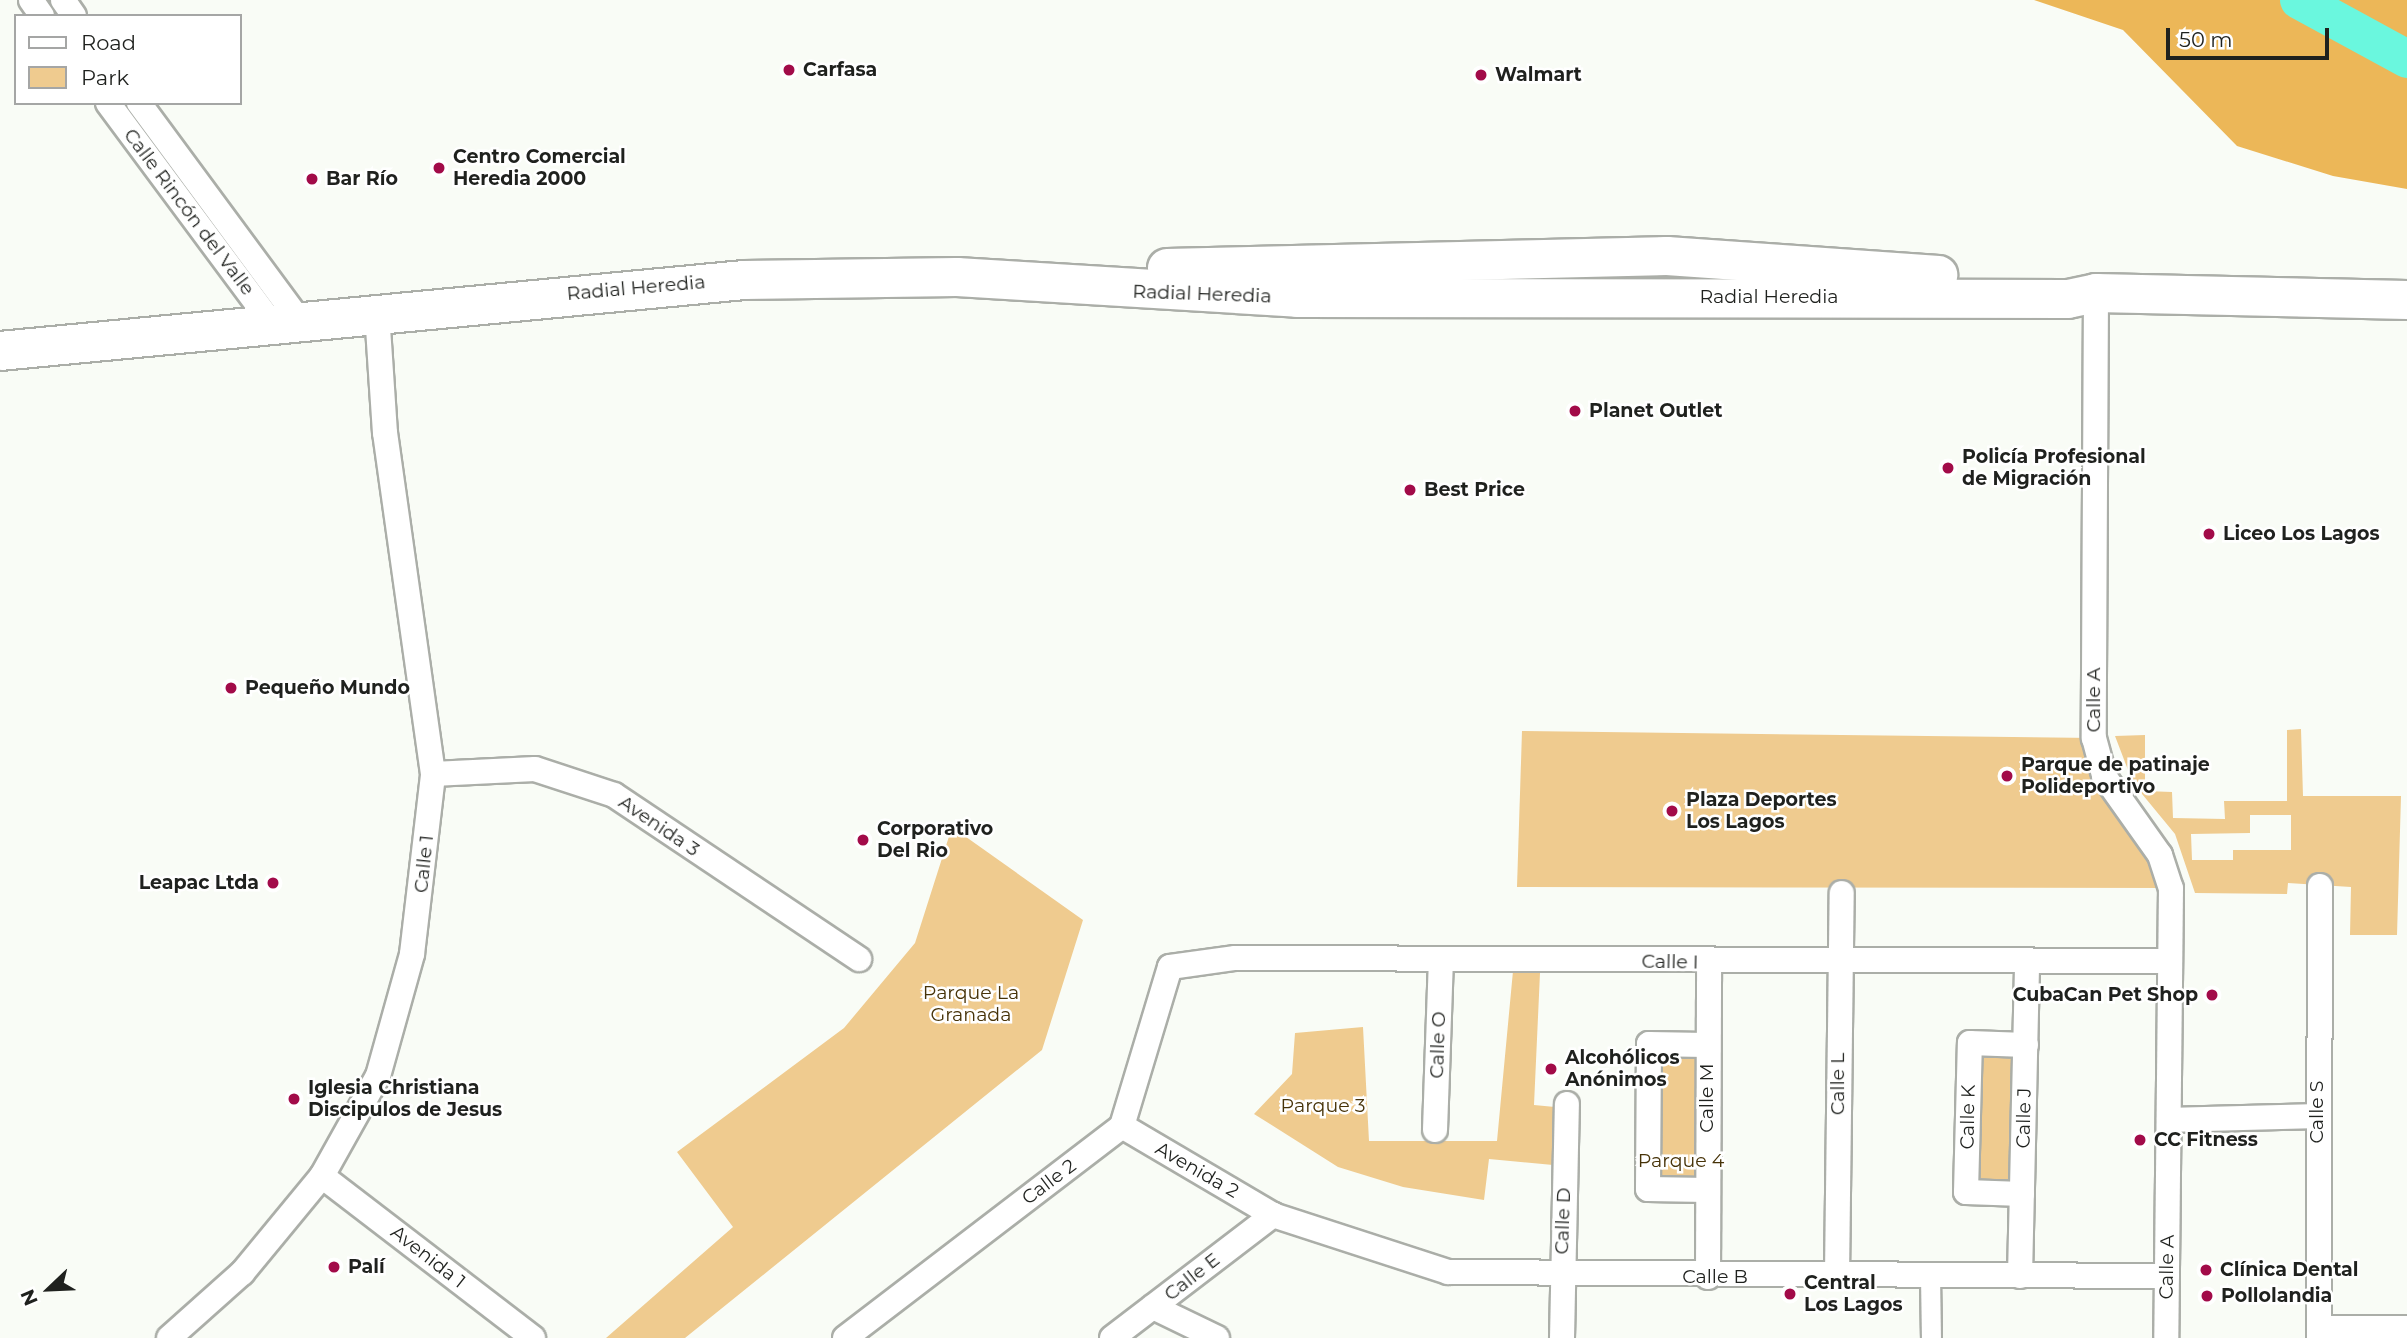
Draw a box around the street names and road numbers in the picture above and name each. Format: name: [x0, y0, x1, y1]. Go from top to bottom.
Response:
street label: Calle Rincón del Valle: [119, 124, 259, 300]
street label: Radial Heredia: [566, 271, 706, 305]
street label: Radial Heredia: [1132, 280, 1272, 308]
street label: Radial Heredia: [1699, 286, 1839, 308]
street label: Calle A: [2083, 668, 2105, 732]
street label: Avenida 3: [614, 791, 704, 861]
street label: Calle 1: [410, 834, 438, 894]
street label: Calle I: [1641, 950, 1699, 974]
street label: Calle O: [1425, 1011, 1451, 1079]
street label: Calle L: [1827, 1053, 1849, 1115]
street label: Calle M: [1696, 1063, 1718, 1133]
street label: Calle S: [2306, 1081, 2328, 1143]
street label: Calle K: [1956, 1084, 1980, 1150]
street label: Calle J: [2012, 1087, 2036, 1149]
street label: Avenida 2: [1151, 1137, 1243, 1203]
street label: Calle 2: [1017, 1154, 1081, 1210]
street label: Calle D: [1550, 1187, 1576, 1255]
street label: Avenida 1: [386, 1221, 470, 1293]
street label: Calle A: [2155, 1234, 2179, 1300]
street label: Calle E: [1160, 1248, 1224, 1306]
street label: Calle B: [1682, 1266, 1748, 1288]

